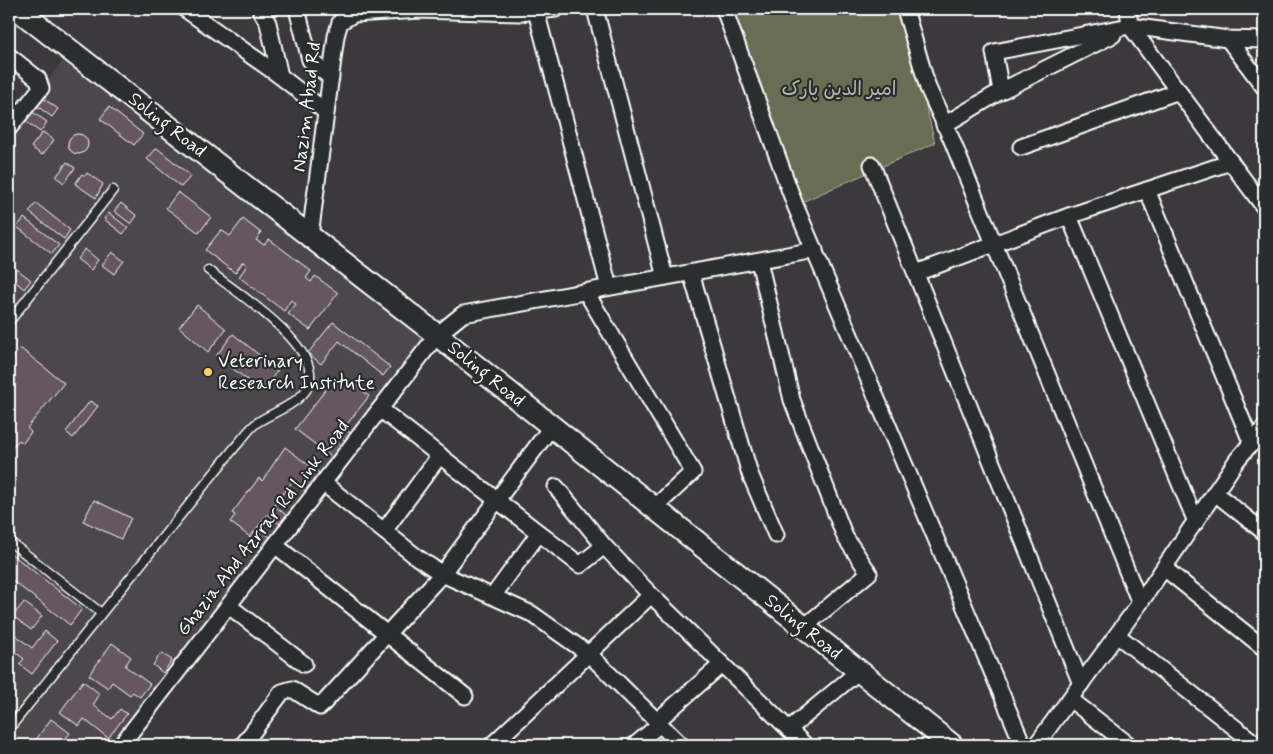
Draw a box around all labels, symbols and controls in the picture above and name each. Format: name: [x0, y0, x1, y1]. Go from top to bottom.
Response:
street label: Nazim Abad Rd: [287, 41, 327, 173]
park label: امیر الدین پارک: [782, 77, 896, 102]
street label: Soling Road: [121, 87, 211, 166]
street label: Soling Road: [440, 335, 530, 415]
place label: Veterinary Research Institute: [218, 349, 375, 396]
marker: Veterinary Research Institute: [202, 366, 214, 378]
street label: Ghazia Abd Azrrar Rd Link Road: [171, 415, 355, 641]
street label: Soling Road: [757, 588, 847, 668]

